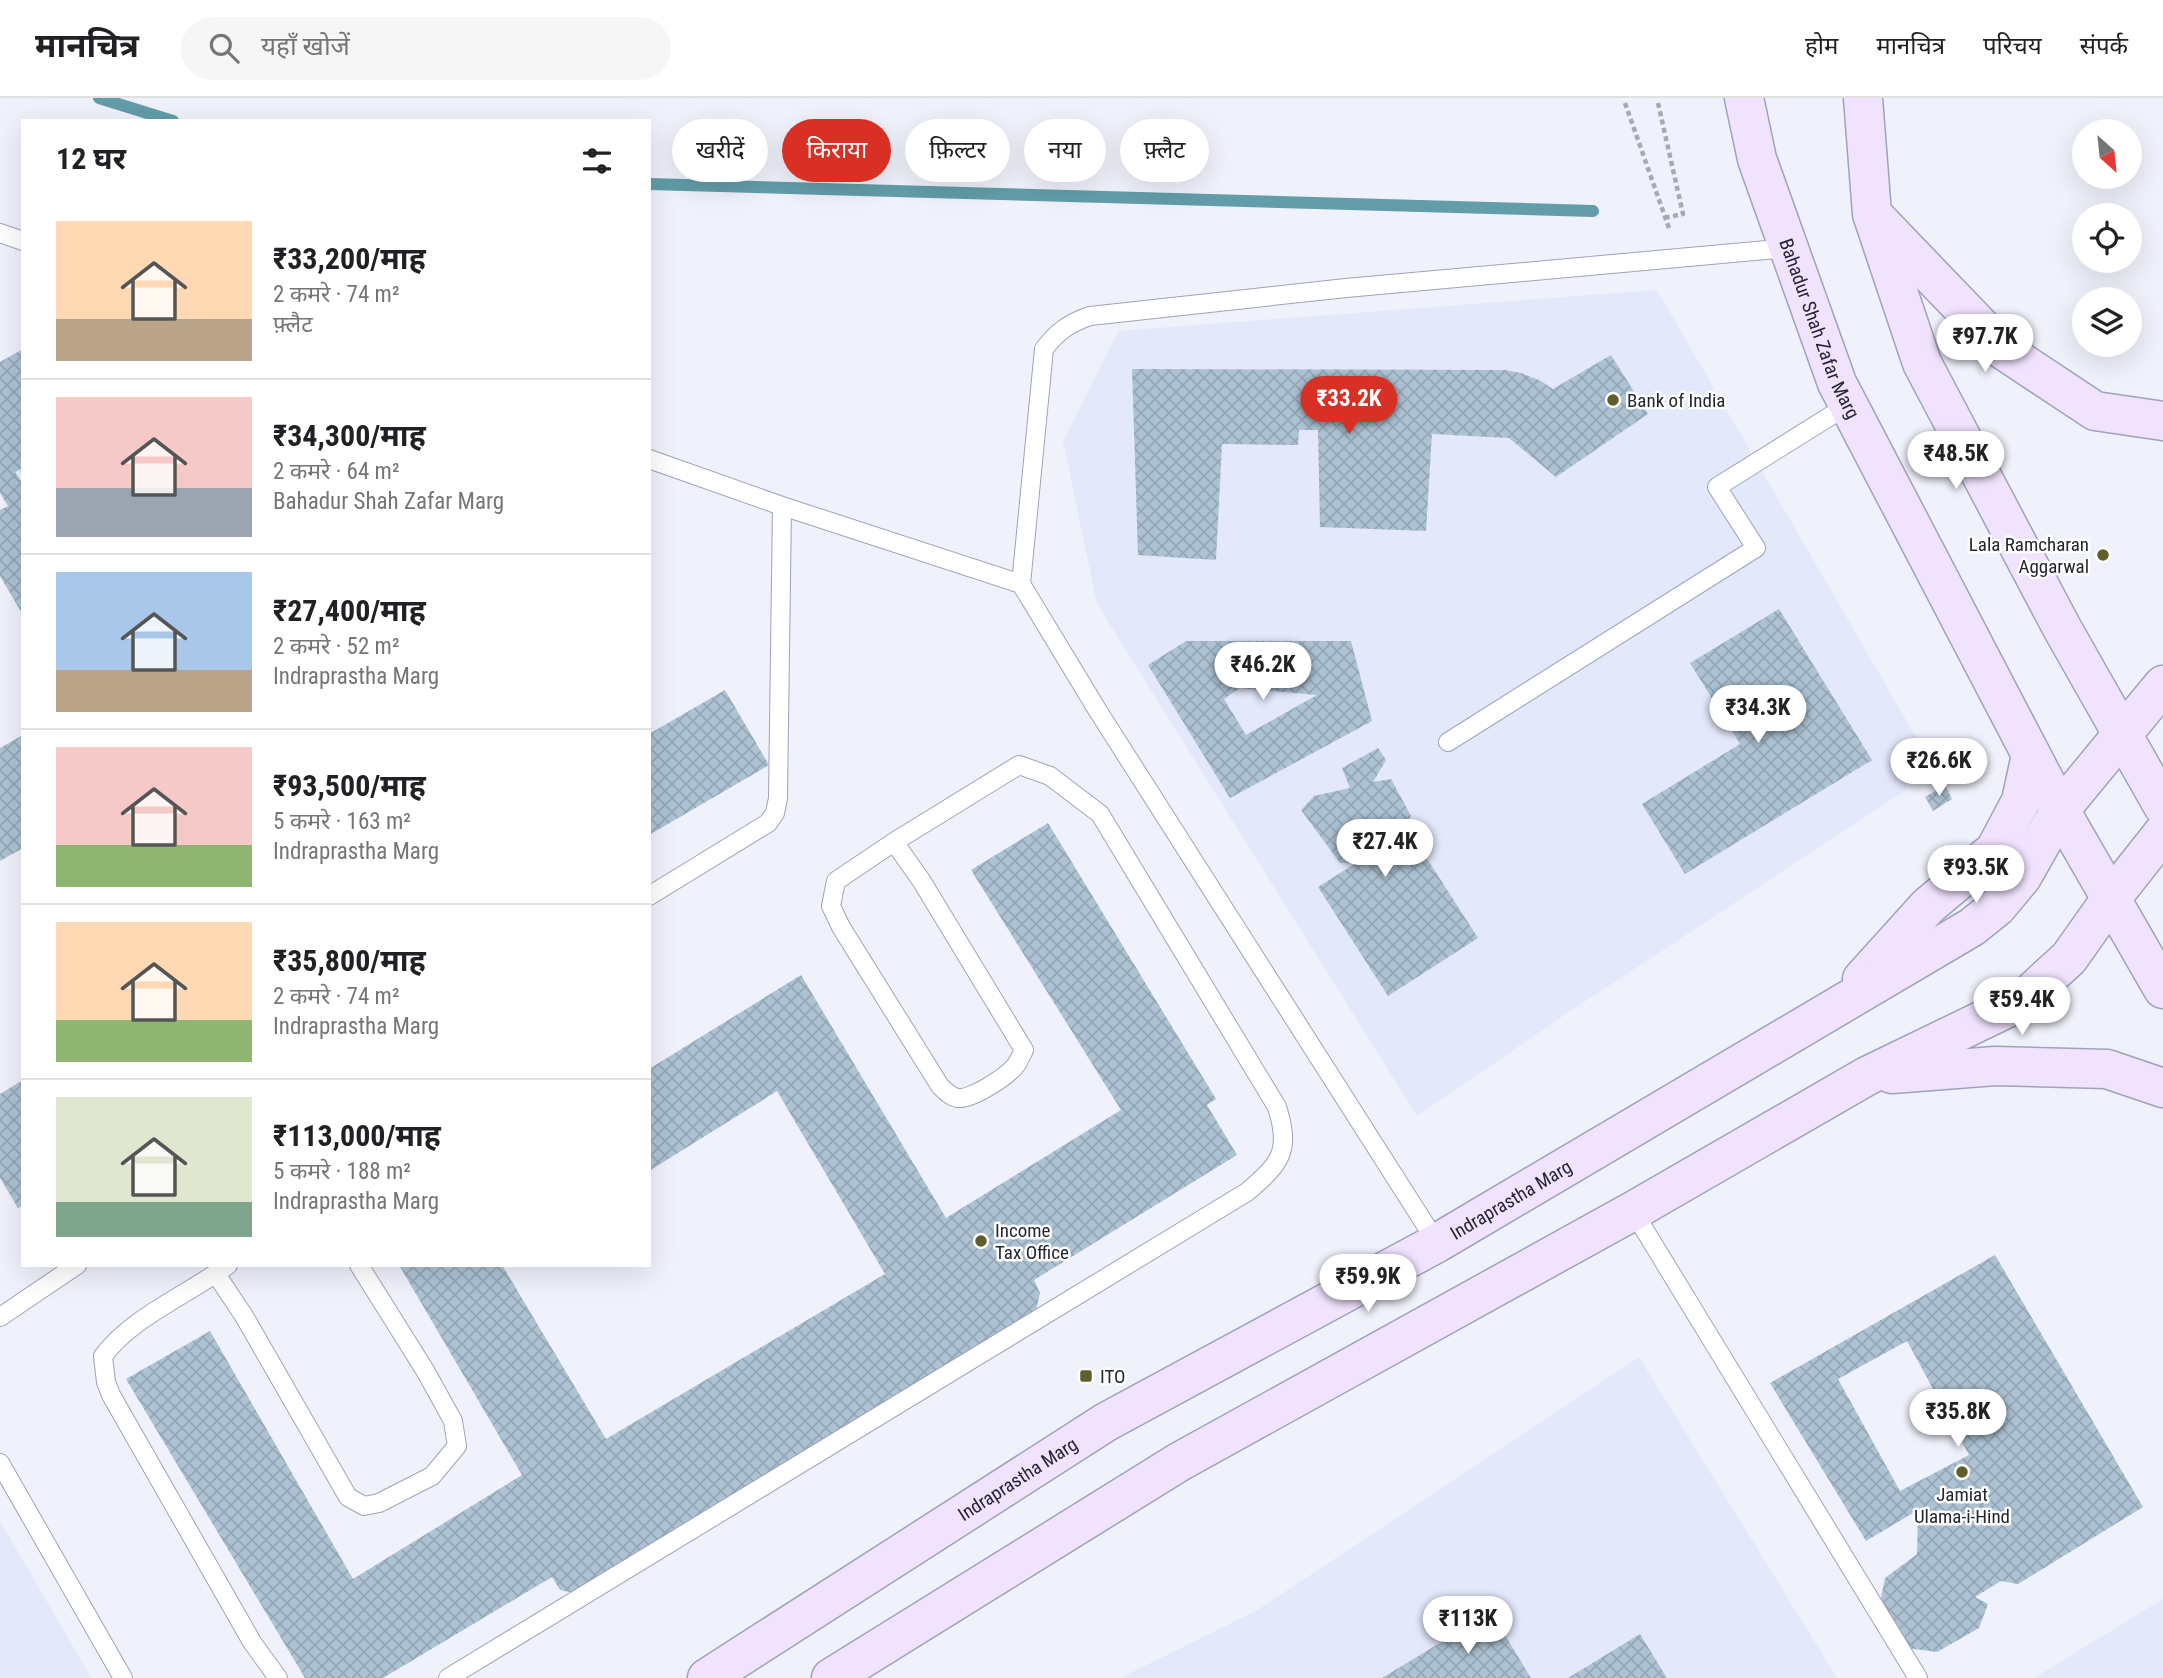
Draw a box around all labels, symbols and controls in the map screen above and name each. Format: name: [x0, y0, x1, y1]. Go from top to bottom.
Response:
search box: [181, 17, 671, 80]
text: मानचित्र: [35, 26, 139, 65]
icon: search: [205, 29, 243, 67]
text: यहाँ खोजें: [261, 31, 350, 61]
text: होम: [1805, 32, 1838, 60]
text: मानचित्र: [1876, 32, 1945, 60]
text: परिचय: [1983, 32, 2042, 60]
text: संपर्क: [2080, 32, 2128, 60]
chip: खरीदें: [672, 119, 768, 182]
chip: किराया: [782, 119, 891, 182]
chip: फ़िल्टर: [905, 119, 1010, 182]
chip: नया: [1024, 119, 1106, 182]
chip: फ़्लैट: [1120, 119, 1209, 182]
north arrow: [2072, 119, 2142, 189]
map controls: [2072, 119, 2142, 357]
text: 12 घर: [56, 141, 126, 176]
icon: filters: [578, 142, 616, 180]
button: locate: [2072, 203, 2142, 273]
street label: Bahadur Shah Zafar Marg: [1775, 235, 1865, 422]
text: ₹33,200/माह: [273, 241, 426, 276]
icon: home: [112, 249, 196, 333]
text: 2 कमरे · 74 m²: [273, 281, 400, 308]
button: layers: [2072, 287, 2142, 357]
text: फ़्लैट: [273, 311, 313, 338]
pin: ₹97.7K: [1928, 314, 2042, 374]
text: ₹97.7K: [1952, 323, 2018, 350]
pin: ₹33.2K: [1292, 376, 1406, 436]
text: ₹33.2K: [1316, 385, 1382, 412]
place label: Bank of India: [1627, 389, 1725, 412]
marker: Bank of India: [1605, 392, 1621, 408]
text: ₹34,300/माह: [273, 418, 426, 453]
icon: home: [112, 425, 196, 509]
pin: ₹48.5K: [1899, 432, 2013, 491]
text: ₹48.5K: [1923, 440, 1989, 467]
text: 2 कमरे · 64 m²: [273, 458, 400, 485]
text: Bahadur Shah Zafar Marg: [273, 488, 504, 515]
place label: Lala Ramcharan Aggarwal: [1969, 533, 2089, 578]
marker: Lala Ramcharan Aggarwal: [2095, 547, 2111, 563]
text: ₹27,400/माह: [273, 593, 426, 628]
icon: home: [112, 600, 196, 684]
text: 2 कमरे · 52 m²: [273, 633, 400, 660]
pin: ₹46.2K: [1206, 642, 1320, 702]
text: ₹46.2K: [1230, 651, 1296, 678]
text: Indraprastha Marg: [273, 663, 439, 690]
pin: ₹34.3K: [1701, 686, 1815, 745]
text: ₹34.3K: [1725, 694, 1791, 721]
pin: ₹26.6K: [1882, 738, 1996, 798]
text: ₹26.6K: [1906, 747, 1972, 774]
text: ₹93,500/माह: [273, 768, 426, 803]
icon: home: [112, 775, 196, 859]
text: 5 कमरे · 163 m²: [273, 808, 411, 835]
pin: ₹27.4K: [1328, 820, 1442, 879]
text: ₹27.4K: [1352, 828, 1418, 855]
text: Indraprastha Marg: [273, 838, 439, 865]
pin: ₹93.5K: [1919, 846, 2033, 905]
text: ₹93.5K: [1943, 854, 2009, 881]
text: ₹35,800/माह: [273, 943, 426, 978]
icon: home: [112, 950, 196, 1034]
pin: ₹59.4K: [1965, 978, 2079, 1037]
text: 2 कमरे · 74 m²: [273, 983, 400, 1010]
text: ₹59.4K: [1989, 986, 2055, 1013]
text: Indraprastha Marg: [273, 1013, 439, 1040]
text: ₹113,000/माह: [273, 1118, 441, 1153]
icon: home: [112, 1125, 196, 1209]
street label: Indraprastha Marg: [1446, 1155, 1576, 1244]
text: 5 कमरे · 188 m²: [273, 1158, 411, 1185]
text: Indraprastha Marg: [273, 1188, 439, 1215]
place label: Income Tax Office: [995, 1219, 1069, 1264]
marker: Income Tax Office: [973, 1233, 989, 1249]
pin: ₹59.9K: [1311, 1254, 1425, 1314]
text: ₹59.9K: [1335, 1263, 1401, 1290]
place label: ITO: [1100, 1365, 1126, 1388]
marker: ITO: [1078, 1368, 1094, 1384]
pin: ₹35.8K: [1901, 1390, 2015, 1449]
text: ₹35.8K: [1925, 1398, 1991, 1425]
street label: Indraprastha Marg: [954, 1432, 1082, 1525]
marker: Jamiat Ulama-i-Hind: [1954, 1464, 1970, 1480]
place label: Jamiat Ulama-i-Hind: [1914, 1483, 2010, 1528]
pin: ₹113K: [1419, 1596, 1517, 1656]
text: ₹113K: [1439, 1605, 1497, 1632]

